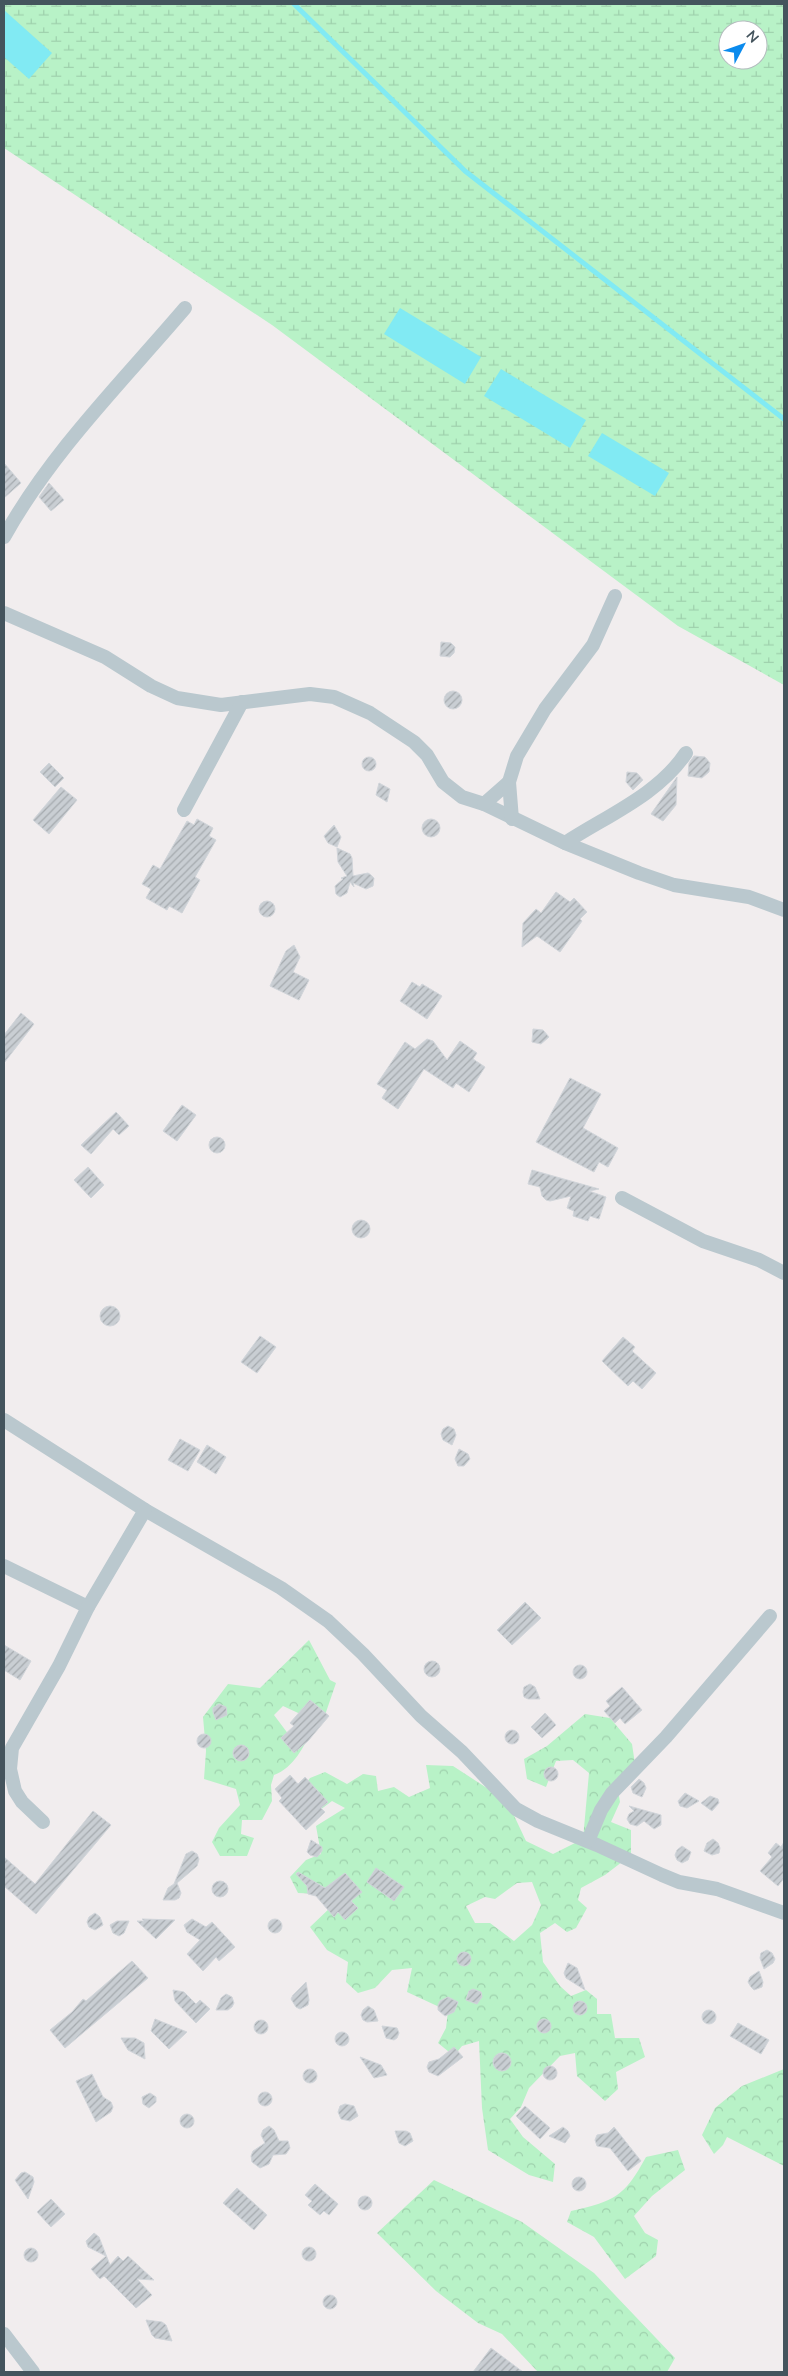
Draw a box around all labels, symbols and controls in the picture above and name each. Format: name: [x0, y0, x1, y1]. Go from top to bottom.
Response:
north arrow: [718, 20, 768, 70]
text: N: [743, 27, 763, 46]

